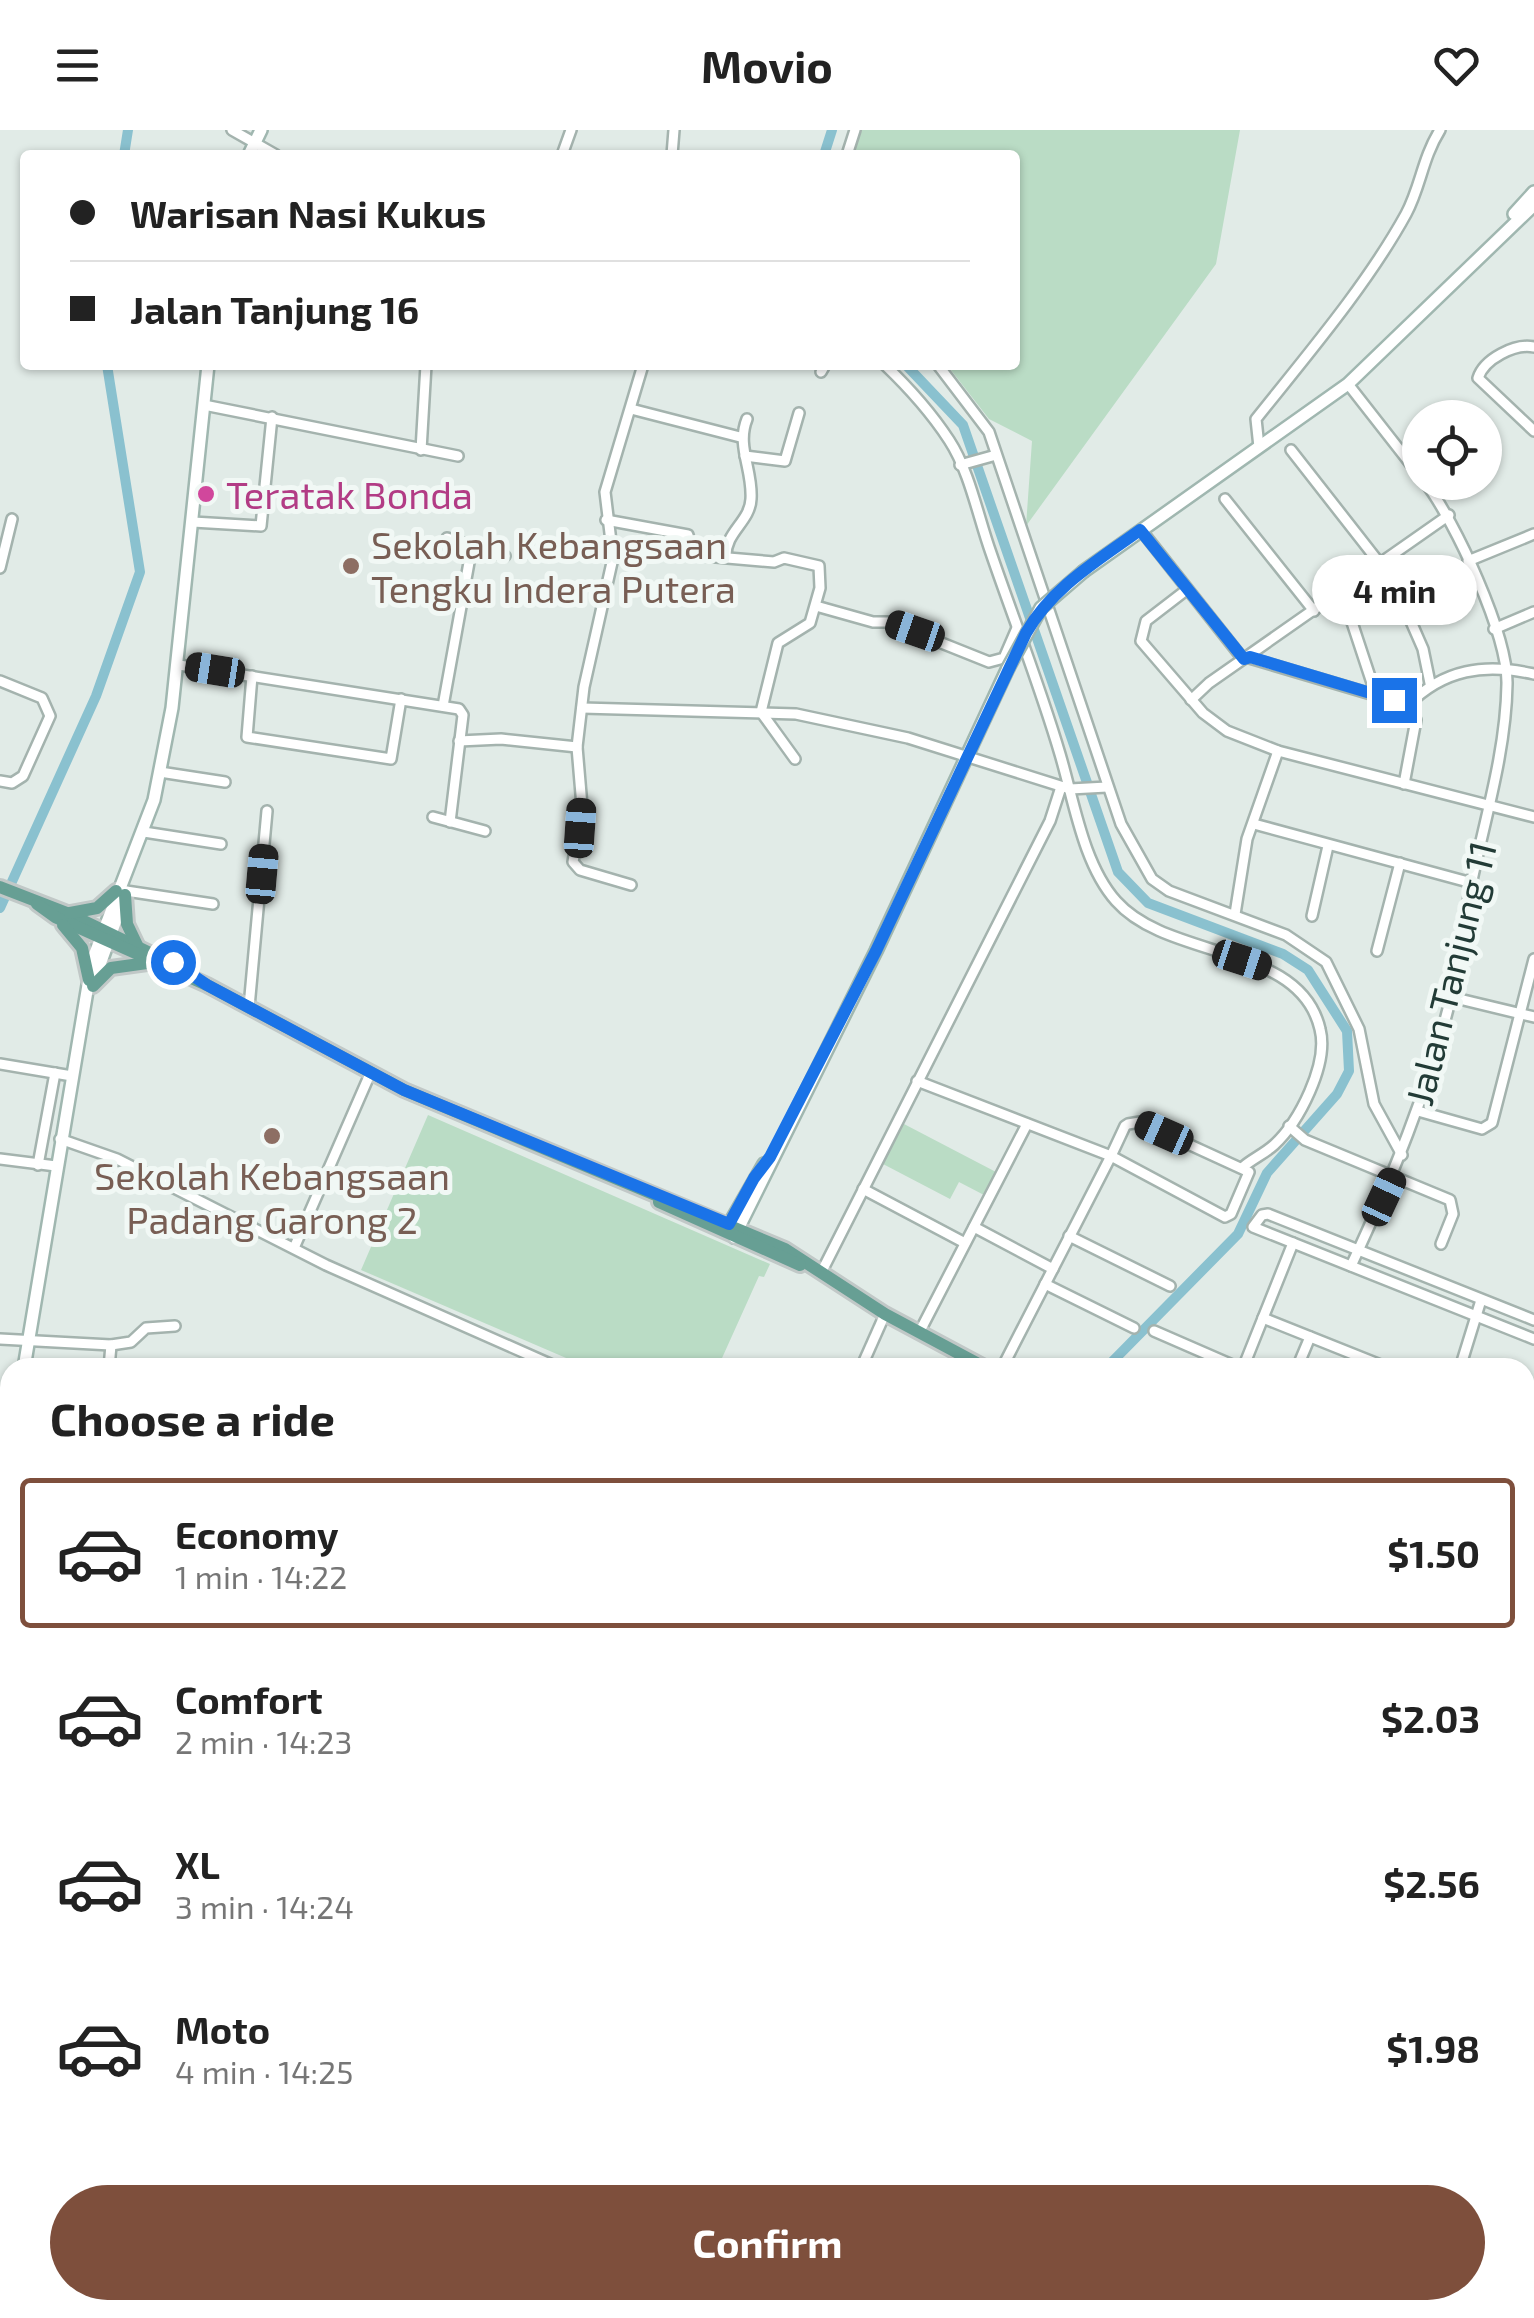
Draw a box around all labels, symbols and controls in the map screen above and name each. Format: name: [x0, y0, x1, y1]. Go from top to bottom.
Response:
icon: menu: [50, 38, 105, 93]
text: Movio: [701, 38, 833, 92]
icon: heart: [1429, 38, 1484, 93]
text: Warisan Nasi Kukus: [130, 190, 486, 236]
text: Jalan Tanjung 16: [130, 286, 419, 332]
map controls: [1402, 400, 1502, 500]
button: locate: [1402, 400, 1502, 500]
place label: Teratak Bonda: [226, 471, 473, 517]
marker: Teratak Bonda: [195, 483, 217, 505]
place label: Sekolah Kebangsaan Tengku Indera Putera: [371, 521, 736, 611]
marker: Sekolah Kebangsaan Tengku Indera Putera: [340, 555, 362, 577]
callout: 4 min: [1312, 555, 1476, 625]
text: 4 min: [1353, 571, 1436, 609]
car: [882, 607, 948, 655]
car: [183, 650, 247, 690]
route end: [1372, 678, 1417, 723]
car: [563, 797, 597, 859]
street label: Jalan Tanjung 11: [1395, 836, 1505, 1110]
car: [244, 843, 280, 905]
car: [1209, 936, 1275, 984]
route start: [151, 940, 196, 985]
car: [1130, 1107, 1198, 1159]
marker: Sekolah Kebangsaan Padang Garong 2: [261, 1125, 283, 1147]
place label: Sekolah Kebangsaan Padang Garong 2: [94, 1152, 450, 1242]
car: [1358, 1163, 1410, 1231]
text: Choose a ride: [50, 1391, 335, 1445]
icon: car: [55, 1508, 145, 1598]
text: Economy: [175, 1511, 339, 1557]
text: $1.50: [1387, 1530, 1480, 1576]
text: 1 min · 14:22: [175, 1557, 347, 1595]
icon: car: [55, 1673, 145, 1763]
text: Comfort: [175, 1676, 323, 1722]
text: $2.03: [1381, 1695, 1480, 1741]
text: 2 min · 14:23: [175, 1722, 352, 1760]
icon: car: [55, 1838, 145, 1928]
text: XL: [175, 1841, 220, 1887]
text: $2.56: [1383, 1860, 1480, 1906]
text: 3 min · 14:24: [175, 1887, 354, 1925]
icon: car: [55, 2003, 145, 2093]
text: Moto: [175, 2006, 270, 2052]
text: $1.98: [1386, 2025, 1480, 2071]
text: 4 min · 14:25: [175, 2052, 353, 2090]
button: Confirm: [50, 2185, 1485, 2300]

